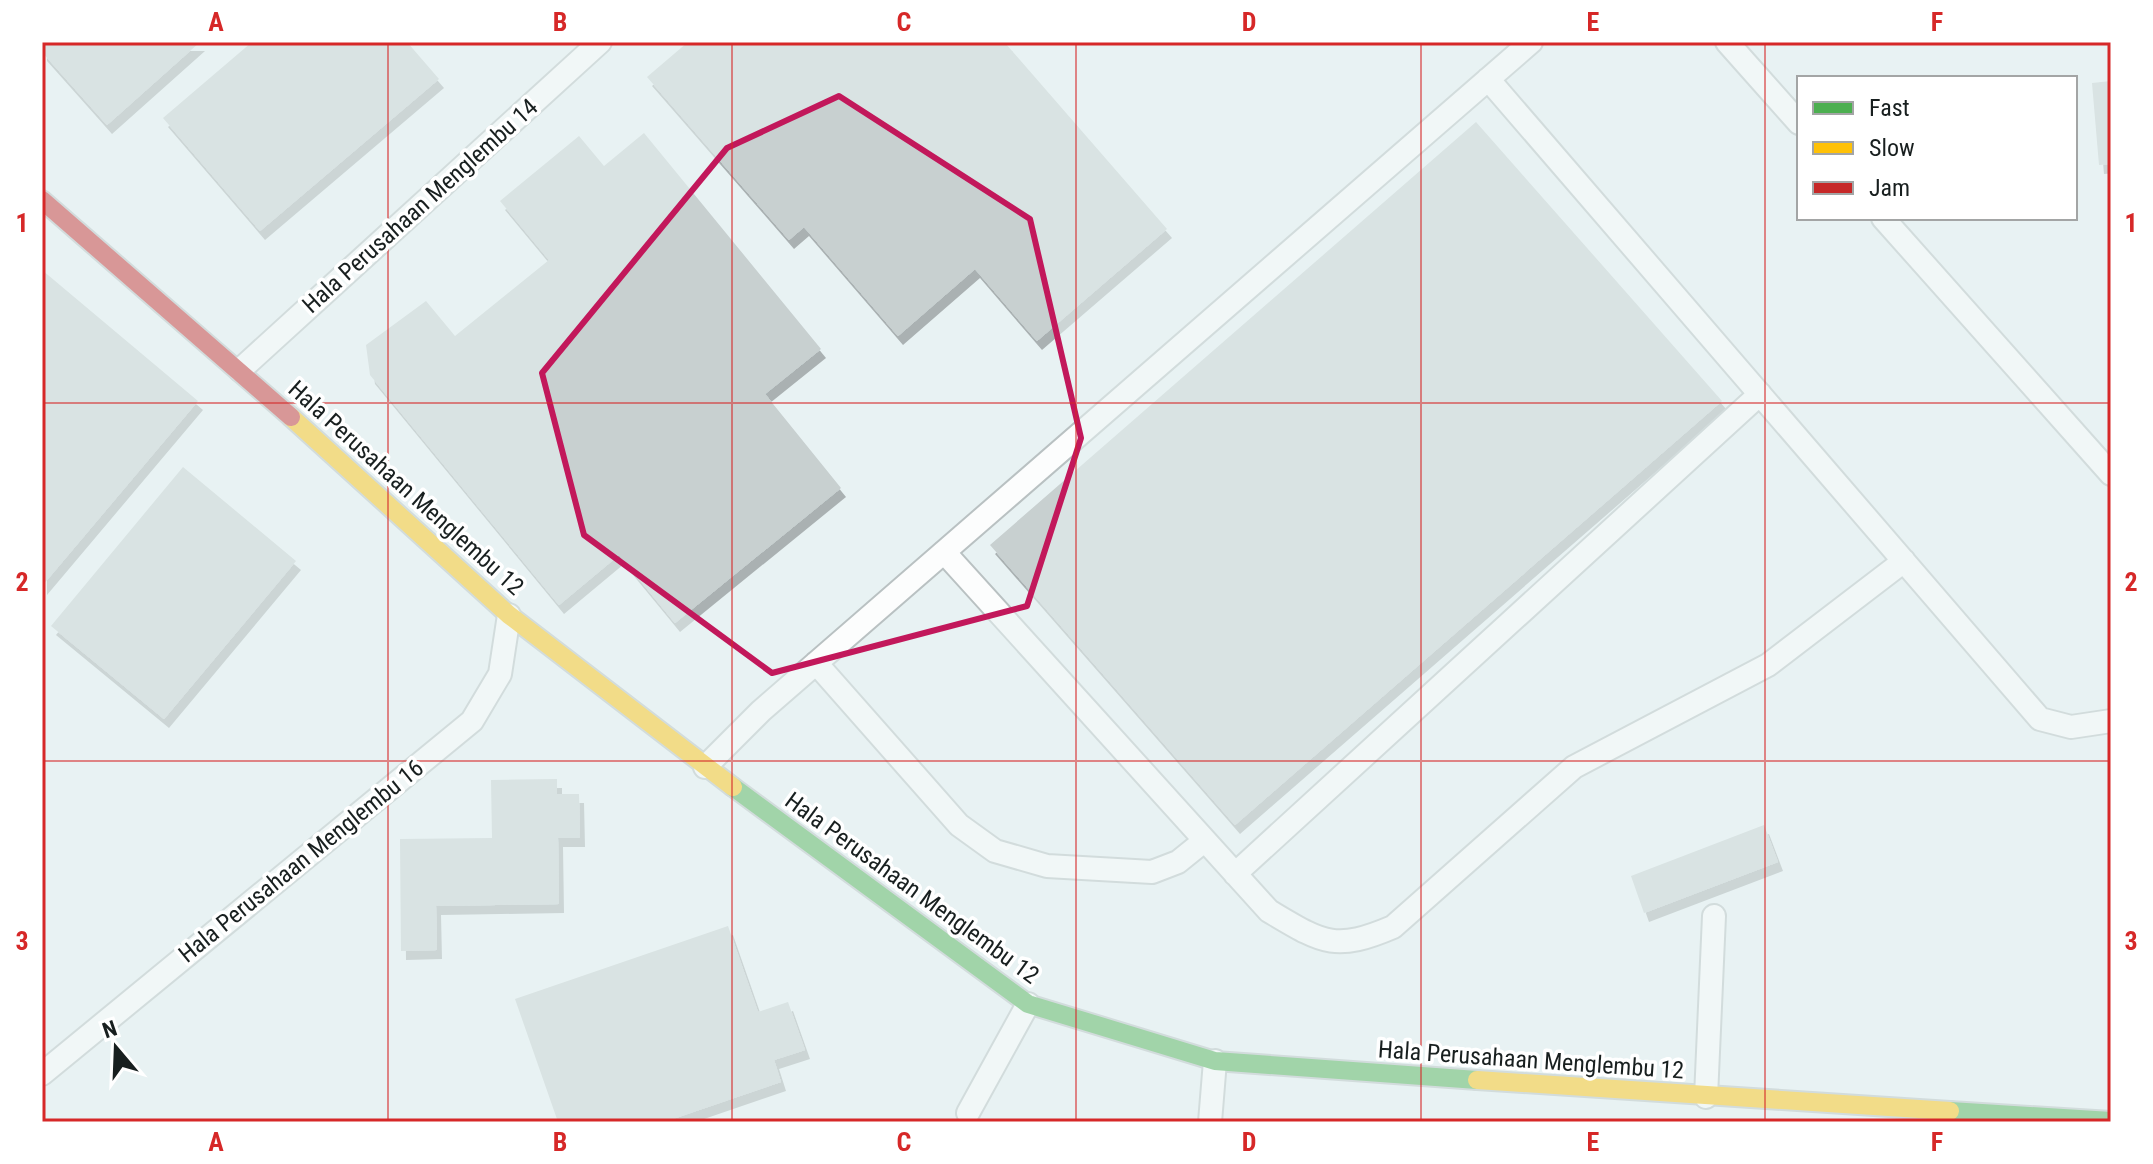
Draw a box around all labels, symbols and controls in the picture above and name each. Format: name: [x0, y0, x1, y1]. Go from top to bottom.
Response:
text: A: [208, 7, 224, 37]
text: B: [553, 7, 567, 37]
text: C: [897, 7, 912, 37]
text: D: [1242, 7, 1256, 37]
text: E: [1587, 7, 1600, 37]
text: F: [1931, 7, 1943, 37]
legend: [1797, 76, 2077, 220]
street label: Hala Perusahaan Menglembu 14: [297, 93, 543, 319]
text: Fast: [1869, 94, 1910, 122]
text: Slow: [1869, 134, 1915, 162]
text: Jam: [1869, 174, 1910, 202]
text: 1: [15, 208, 29, 238]
text: 1: [2124, 208, 2138, 238]
street label: Hala Perusahaan Menglembu 12: [283, 375, 529, 601]
text: 2: [15, 567, 29, 597]
text: 2: [2124, 567, 2138, 597]
street label: Hala Perusahaan Menglembu 16: [173, 754, 429, 968]
street label: Hala Perusahaan Menglembu 12: [780, 787, 1044, 989]
text: 3: [15, 926, 29, 956]
text: 3: [2124, 926, 2138, 956]
north arrow: [76, 1008, 156, 1088]
text: N: [99, 1016, 120, 1044]
street label: Hala Perusahaan Menglembu 12: [1377, 1035, 1685, 1085]
text: A: [208, 1127, 224, 1157]
text: B: [553, 1127, 567, 1157]
text: C: [897, 1127, 912, 1157]
text: D: [1242, 1127, 1256, 1157]
text: E: [1587, 1127, 1600, 1157]
text: F: [1931, 1127, 1943, 1157]

